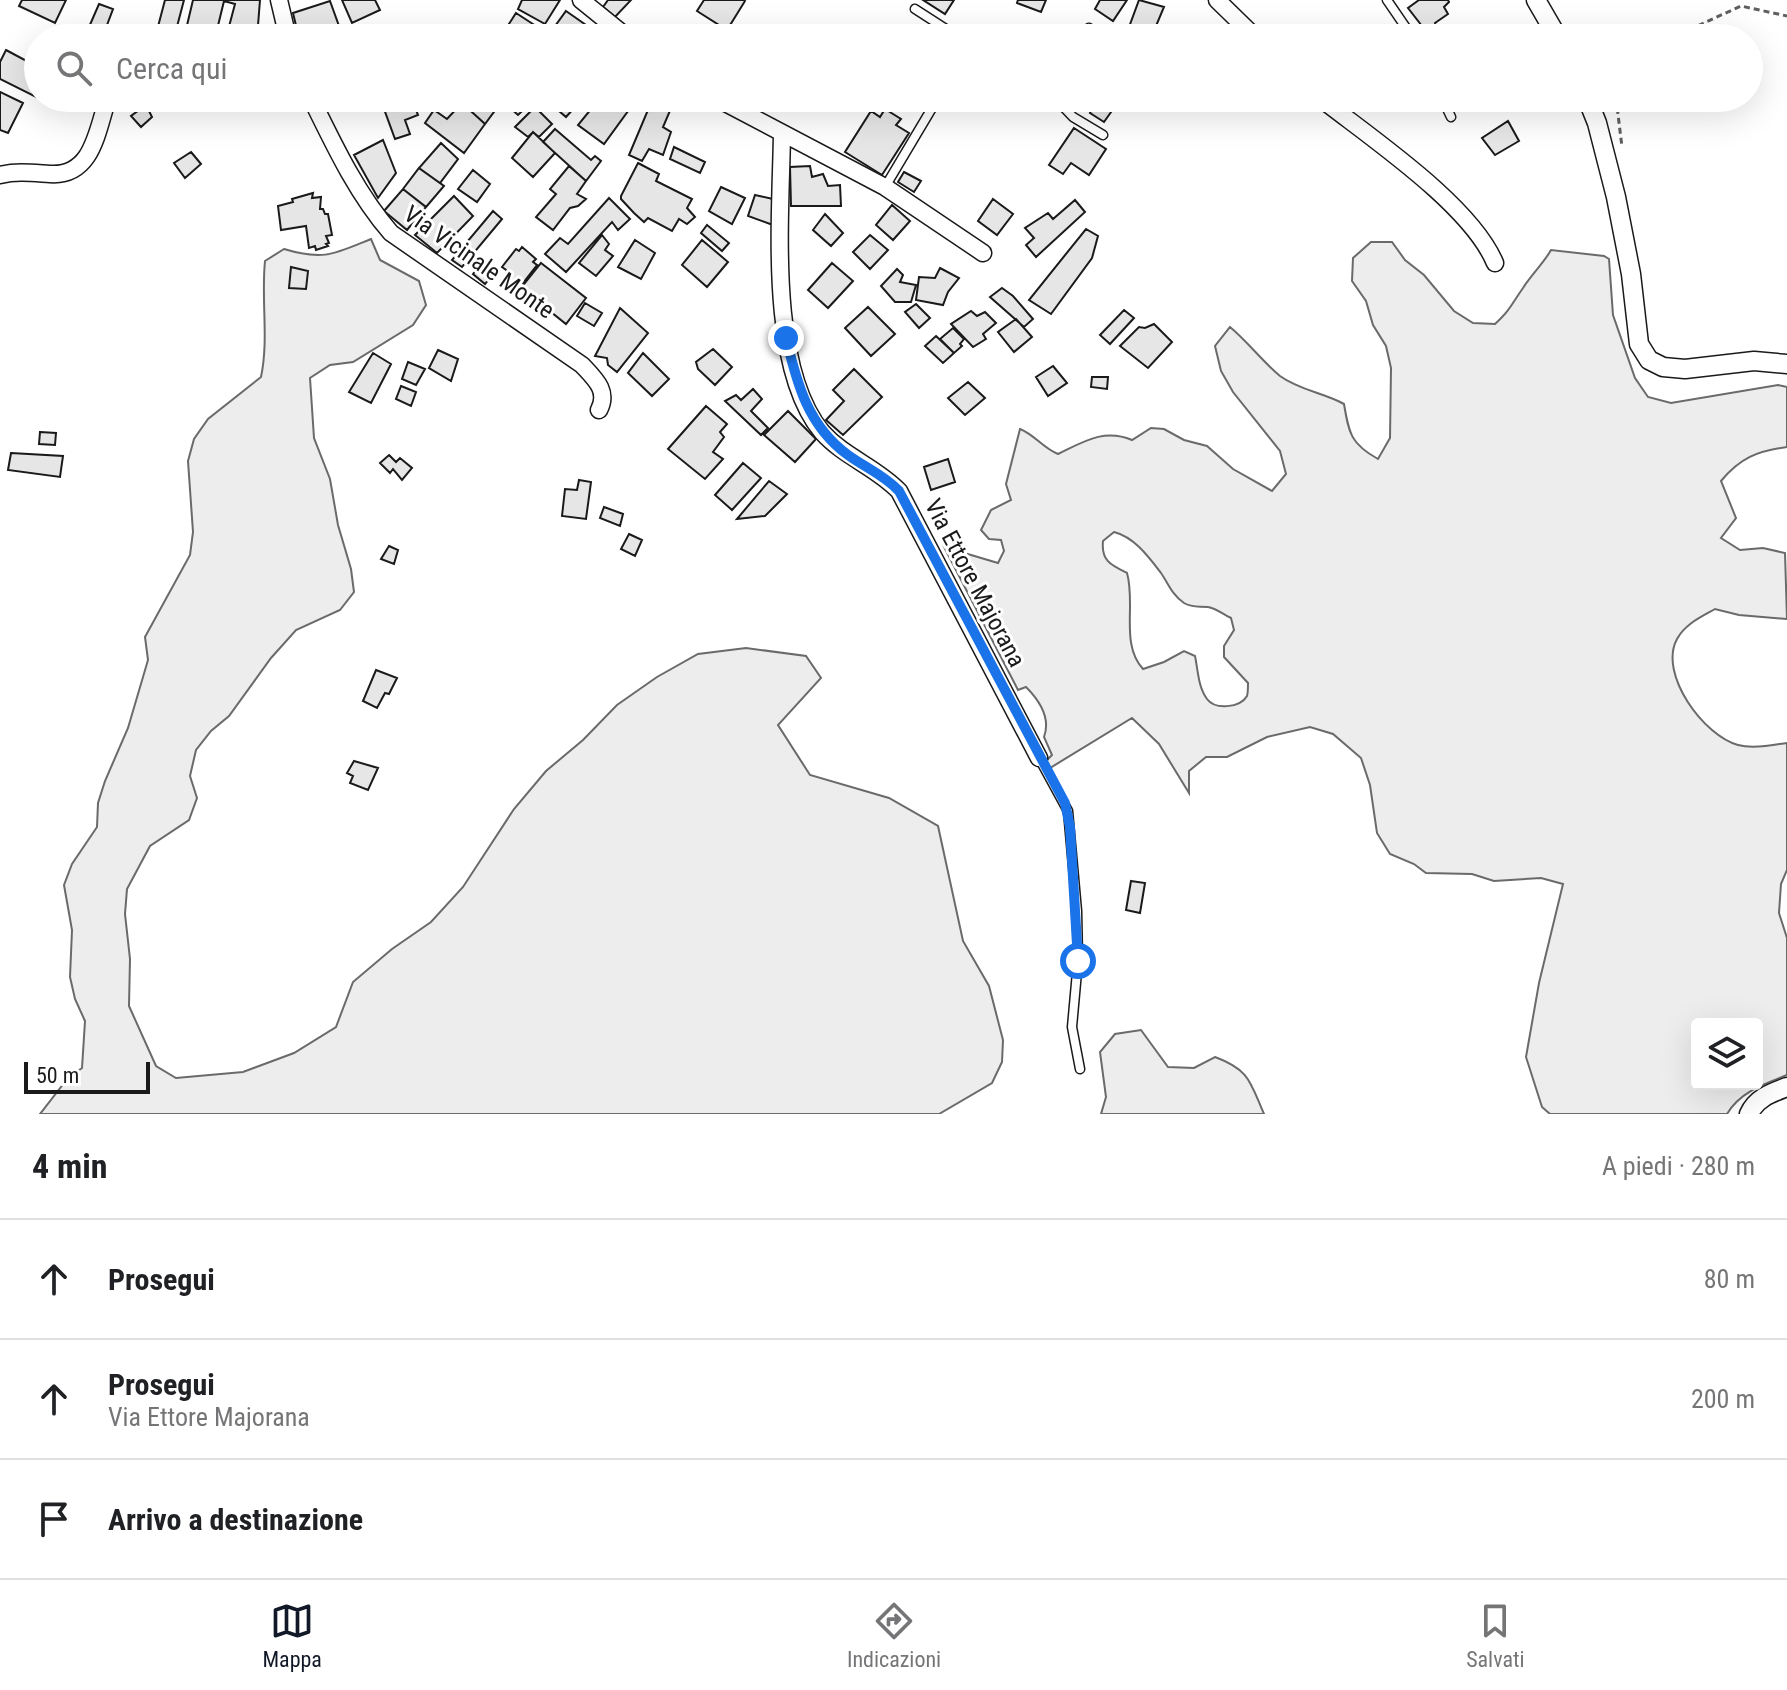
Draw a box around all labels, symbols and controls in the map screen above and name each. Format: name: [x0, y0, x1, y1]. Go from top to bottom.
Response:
search box: [24, 24, 1763, 112]
icon: search: [52, 46, 96, 90]
text: Cerca qui: [116, 51, 227, 86]
street label: Via Vicinale Monte: [398, 200, 560, 324]
route end: [768, 320, 804, 356]
street label: Via Ettore Majorana: [919, 494, 1031, 672]
route start: [1060, 943, 1096, 979]
map controls: [1691, 1018, 1763, 1090]
button: layers: [1691, 1018, 1763, 1090]
scale bar: [24, 1058, 150, 1094]
text: 50 m: [36, 1063, 79, 1088]
text: 4 min: [32, 1146, 108, 1186]
text: A piedi · 280 m: [1602, 1151, 1755, 1181]
icon: ahead: [32, 1257, 76, 1301]
text: Prosegui: [108, 1262, 215, 1297]
text: 80 m: [1704, 1264, 1755, 1294]
text: Prosegui: [108, 1367, 215, 1402]
icon: ahead: [32, 1377, 76, 1421]
text: 200 m: [1691, 1384, 1755, 1414]
text: Via Ettore Majorana: [108, 1402, 310, 1432]
icon: arrive: [32, 1497, 76, 1541]
text: Arrivo a destinazione: [108, 1502, 363, 1537]
tab: Mappa: [262, 1599, 322, 1672]
tab: Indicazioni: [847, 1599, 941, 1672]
tab: Salvati: [1466, 1599, 1524, 1672]

